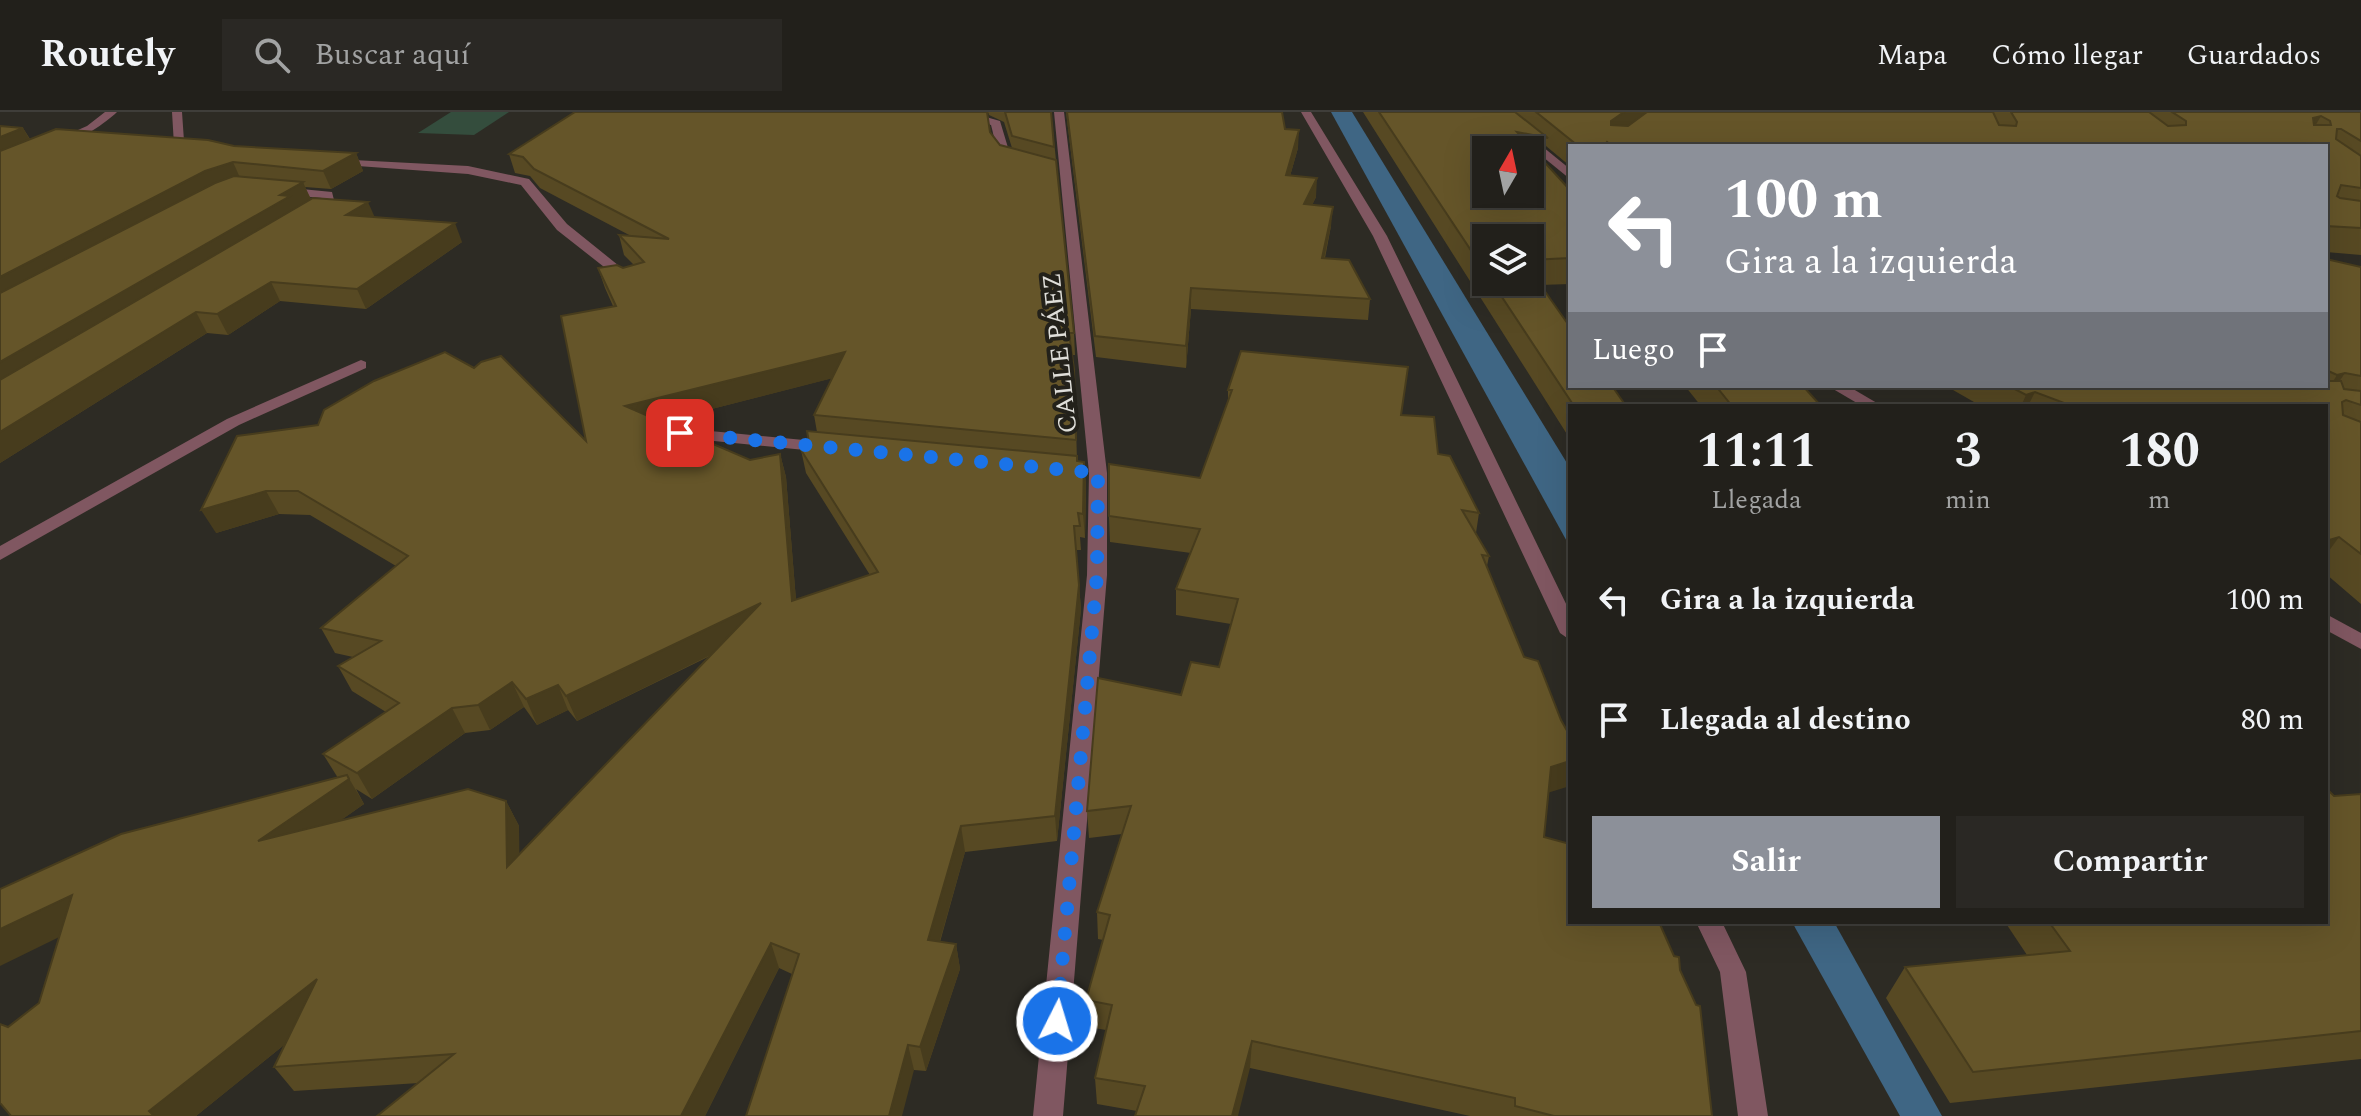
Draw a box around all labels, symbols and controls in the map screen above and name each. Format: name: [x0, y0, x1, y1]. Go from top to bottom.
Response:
search box: [222, 19, 782, 91]
text: Routely: [40, 26, 174, 84]
text: Buscar aquí: [314, 32, 470, 78]
icon: search: [250, 33, 294, 77]
text: Mapa: [1877, 34, 1947, 77]
text: Cómo llegar: [1991, 34, 2143, 77]
text: Guardados: [2187, 34, 2321, 77]
north arrow: [1472, 136, 1544, 208]
map controls: [1472, 136, 1544, 296]
text: 100 m: [1724, 158, 1883, 243]
icon: left: [1592, 176, 1696, 280]
button: layers: [1472, 224, 1544, 296]
text: Gira a la izquierda: [1724, 235, 2017, 290]
street label: CALLE PÁEZ: [1032, 271, 1088, 435]
text: Luego: [1592, 327, 1675, 373]
icon: arrive: [1691, 328, 1735, 372]
pin: [646, 399, 714, 467]
icon: arrive: [658, 411, 702, 455]
text: 11:11: [1696, 415, 1817, 488]
text: 3: [1954, 415, 1981, 488]
text: 180: [2119, 415, 2200, 488]
text: Llegada: [1711, 480, 1802, 520]
text: min: [1945, 480, 1991, 520]
text: m: [2148, 480, 2170, 520]
text: Gira a la izquierda: [1660, 577, 1915, 623]
text: 100 m: [2226, 577, 2304, 623]
icon: left: [1592, 578, 1636, 622]
text: Llegada al destino: [1660, 697, 1911, 743]
text: 80 m: [2241, 697, 2304, 743]
icon: arrive: [1592, 698, 1636, 742]
button: Salir: [1592, 816, 1940, 908]
button: Compartir: [1956, 816, 2304, 908]
position arrow: [1015, 979, 1099, 1063]

